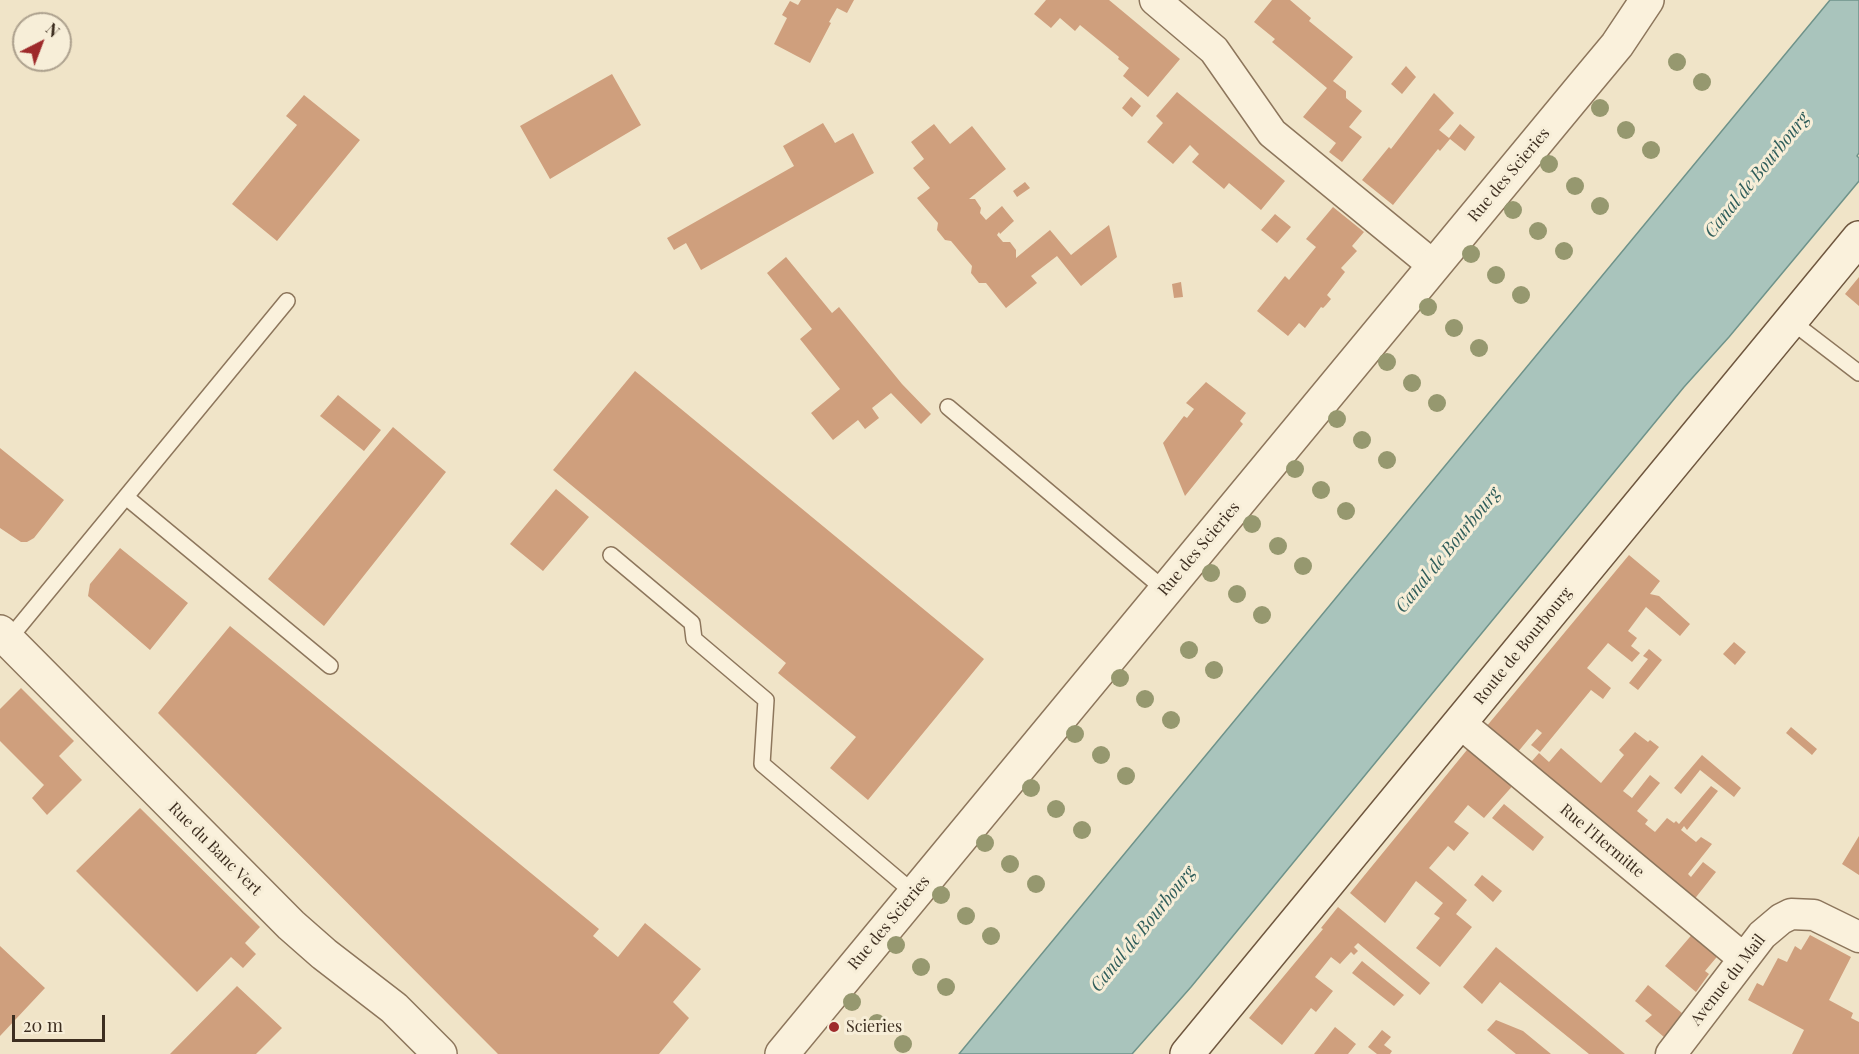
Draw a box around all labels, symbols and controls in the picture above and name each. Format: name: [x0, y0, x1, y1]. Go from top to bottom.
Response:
north arrow: [12, 12, 72, 72]
text: N: [42, 18, 64, 41]
water label: Canal de Bourbourg: [1700, 108, 1814, 242]
street label: Rue des Scieries: [1464, 124, 1554, 226]
water label: Canal de Bourbourg: [1391, 483, 1505, 617]
street label: Rue des Scieries: [1154, 498, 1244, 600]
street label: Route de Bourbourg: [1470, 584, 1576, 708]
street label: Rue du Banc Vert: [165, 799, 265, 899]
street label: Rue l'Hermitte: [1556, 800, 1648, 882]
water label: Canal de Bourbourg: [1086, 862, 1200, 996]
street label: Rue des Scieries: [844, 872, 934, 974]
street label: Avenue du Mail: [1686, 931, 1770, 1029]
scale bar: [15, 1003, 108, 1041]
text: 20 m: [23, 1013, 63, 1037]
place label: Scieries: [846, 1017, 902, 1037]
marker: Scieries: [827, 1020, 841, 1034]

